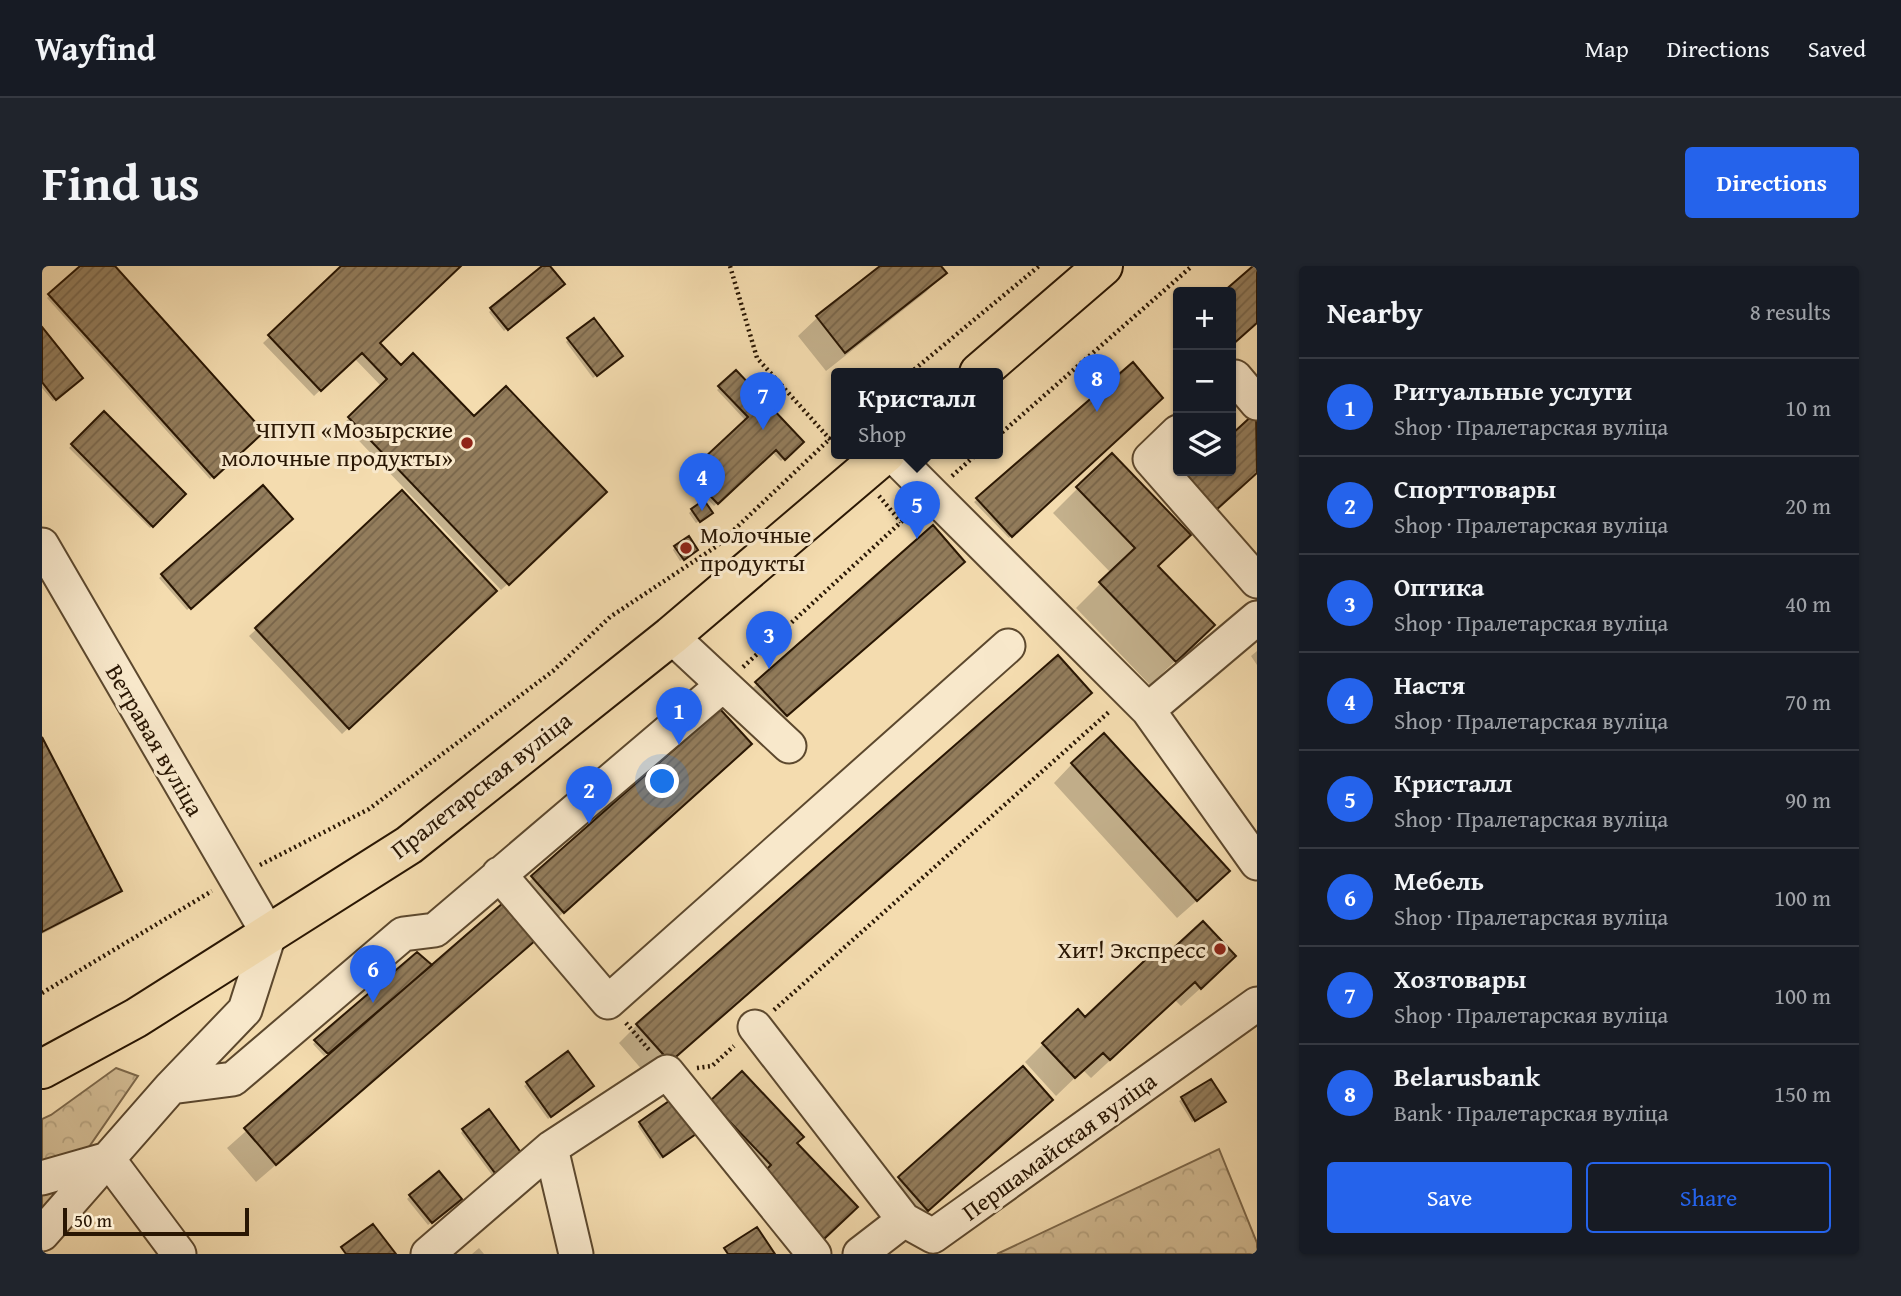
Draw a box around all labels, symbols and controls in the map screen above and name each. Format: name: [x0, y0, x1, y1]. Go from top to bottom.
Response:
text: Wayfind: [35, 24, 156, 72]
text: Map: [1585, 31, 1629, 66]
text: Directions: [1667, 31, 1770, 66]
text: Saved: [1808, 31, 1866, 66]
text: Find us: [42, 146, 200, 218]
button: Directions: [1685, 147, 1859, 218]
map controls: [1173, 287, 1236, 476]
button: +: [1173, 287, 1236, 350]
text: Nearby: [1327, 290, 1423, 334]
text: 8 results: [1750, 295, 1831, 328]
button: −: [1173, 350, 1236, 413]
pin: 8: [1074, 354, 1120, 412]
popup: [831, 368, 1003, 459]
text: Ритуальные услуги: [1394, 371, 1632, 410]
pin: 7: [740, 372, 786, 430]
text: Кристалл: [858, 378, 976, 417]
text: 1: [1344, 391, 1356, 424]
text: 10 m: [1785, 391, 1831, 424]
text: Shop · Пралетарская вуліца: [1394, 410, 1668, 443]
place label: ЧПУП «Мозырские молочные продукты»: [221, 412, 453, 475]
button: layers: [1173, 413, 1236, 476]
text: Shop: [858, 417, 906, 450]
marker: ЧПУП «Мозырские молочные продукты»: [459, 435, 475, 451]
pin: 4: [679, 453, 725, 511]
text: Спорттовары: [1394, 469, 1556, 508]
pin: 5: [894, 481, 940, 539]
text: 2: [1344, 489, 1356, 522]
text: 20 m: [1785, 489, 1831, 522]
text: Shop · Пралетарская вуліца: [1394, 508, 1668, 541]
place label: Молочные продукты: [700, 517, 811, 580]
marker: Молочные продукты: [678, 540, 694, 556]
text: Оптика: [1394, 567, 1484, 606]
text: 3: [1344, 587, 1356, 620]
text: 40 m: [1785, 587, 1831, 620]
text: Shop · Пралетарская вуліца: [1394, 606, 1668, 639]
pin: 3: [746, 611, 792, 669]
street label: Ветравая вуліца: [97, 657, 213, 823]
text: Настя: [1394, 665, 1465, 704]
text: 4: [1344, 685, 1356, 718]
text: 70 m: [1785, 685, 1831, 718]
pin: 1: [656, 687, 702, 745]
street label: Пралетарская вуліца: [383, 703, 579, 867]
text: Shop · Пралетарская вуліца: [1394, 704, 1668, 737]
text: Кристалл: [1394, 763, 1512, 802]
your location: [645, 764, 679, 798]
pin: 2: [566, 766, 612, 824]
text: 5: [1344, 783, 1356, 816]
text: 90 m: [1785, 783, 1831, 816]
text: Shop · Пралетарская вуліца: [1394, 802, 1668, 835]
text: Мебель: [1394, 861, 1484, 900]
text: 6: [1344, 881, 1356, 914]
text: 100 m: [1774, 881, 1831, 914]
text: Shop · Пралетарская вуліца: [1394, 900, 1668, 933]
place label: Хит! Экспресс: [1057, 932, 1206, 967]
marker: Хит! Экспресс: [1212, 941, 1228, 957]
pin: 6: [350, 945, 396, 1003]
text: Хозтовары: [1394, 959, 1526, 998]
text: 7: [1344, 979, 1356, 1012]
text: 100 m: [1774, 979, 1831, 1012]
text: Shop · Пралетарская вуліца: [1394, 998, 1668, 1031]
text: Belarusbank: [1394, 1057, 1540, 1096]
street label: Першамайская вуліца: [954, 1063, 1164, 1229]
text: 8: [1344, 1077, 1356, 1110]
text: 150 m: [1774, 1077, 1831, 1110]
text: Bank · Пралетарская вуліца: [1394, 1096, 1669, 1129]
button: Save: [1327, 1162, 1572, 1233]
button: Share: [1586, 1162, 1831, 1233]
scale bar: [63, 1205, 248, 1237]
text: 50 m: [74, 1206, 112, 1234]

